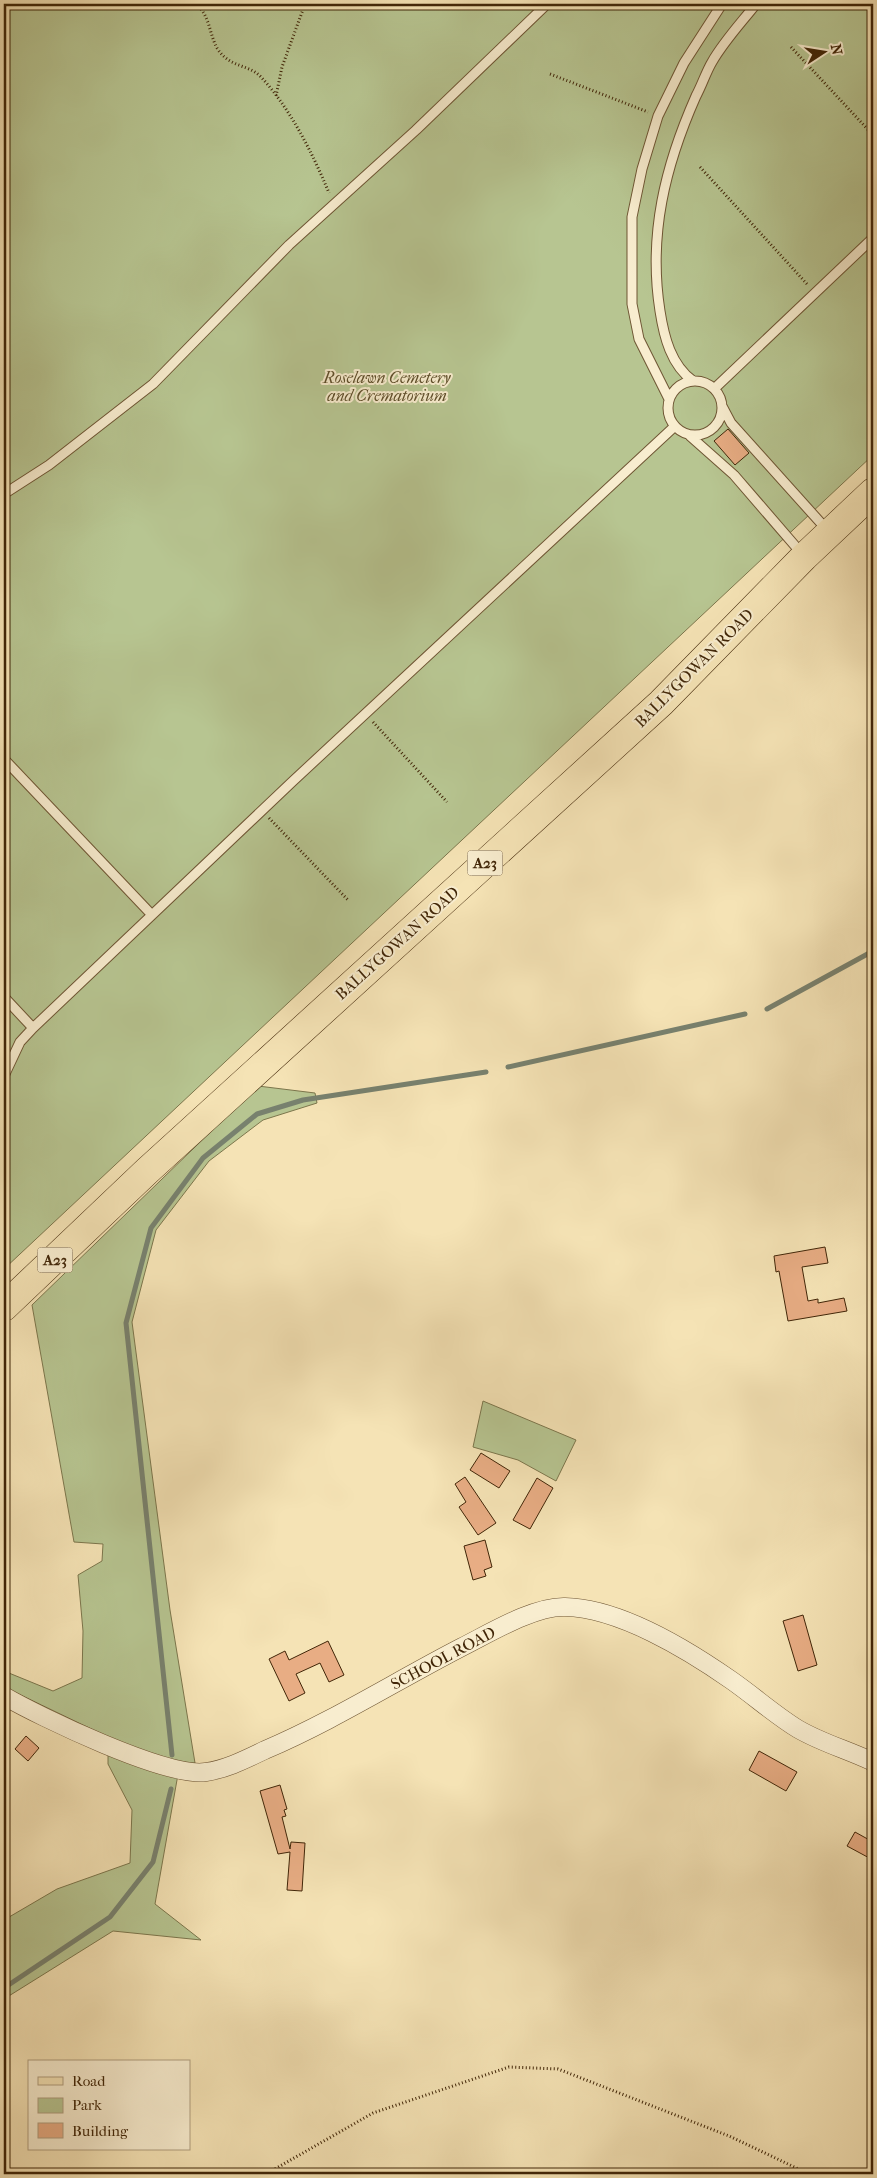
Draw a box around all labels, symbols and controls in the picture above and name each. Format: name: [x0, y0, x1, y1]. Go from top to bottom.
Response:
north arrow: [800, 28, 850, 78]
text: N: [827, 42, 846, 57]
park label: Roselawn Cemetery and Crematorium: [322, 368, 451, 405]
street label: BALLYGOWAN ROAD: [631, 605, 757, 731]
road number: A23: [468, 850, 502, 876]
street label: BALLYGOWAN ROAD: [331, 882, 463, 1004]
road number: A23: [38, 1248, 72, 1272]
street label: SCHOOL ROAD: [387, 1622, 499, 1694]
legend: [28, 2060, 190, 2150]
text: Road: [72, 2072, 106, 2090]
text: Park: [72, 2096, 102, 2114]
text: Building: [72, 2122, 129, 2140]

